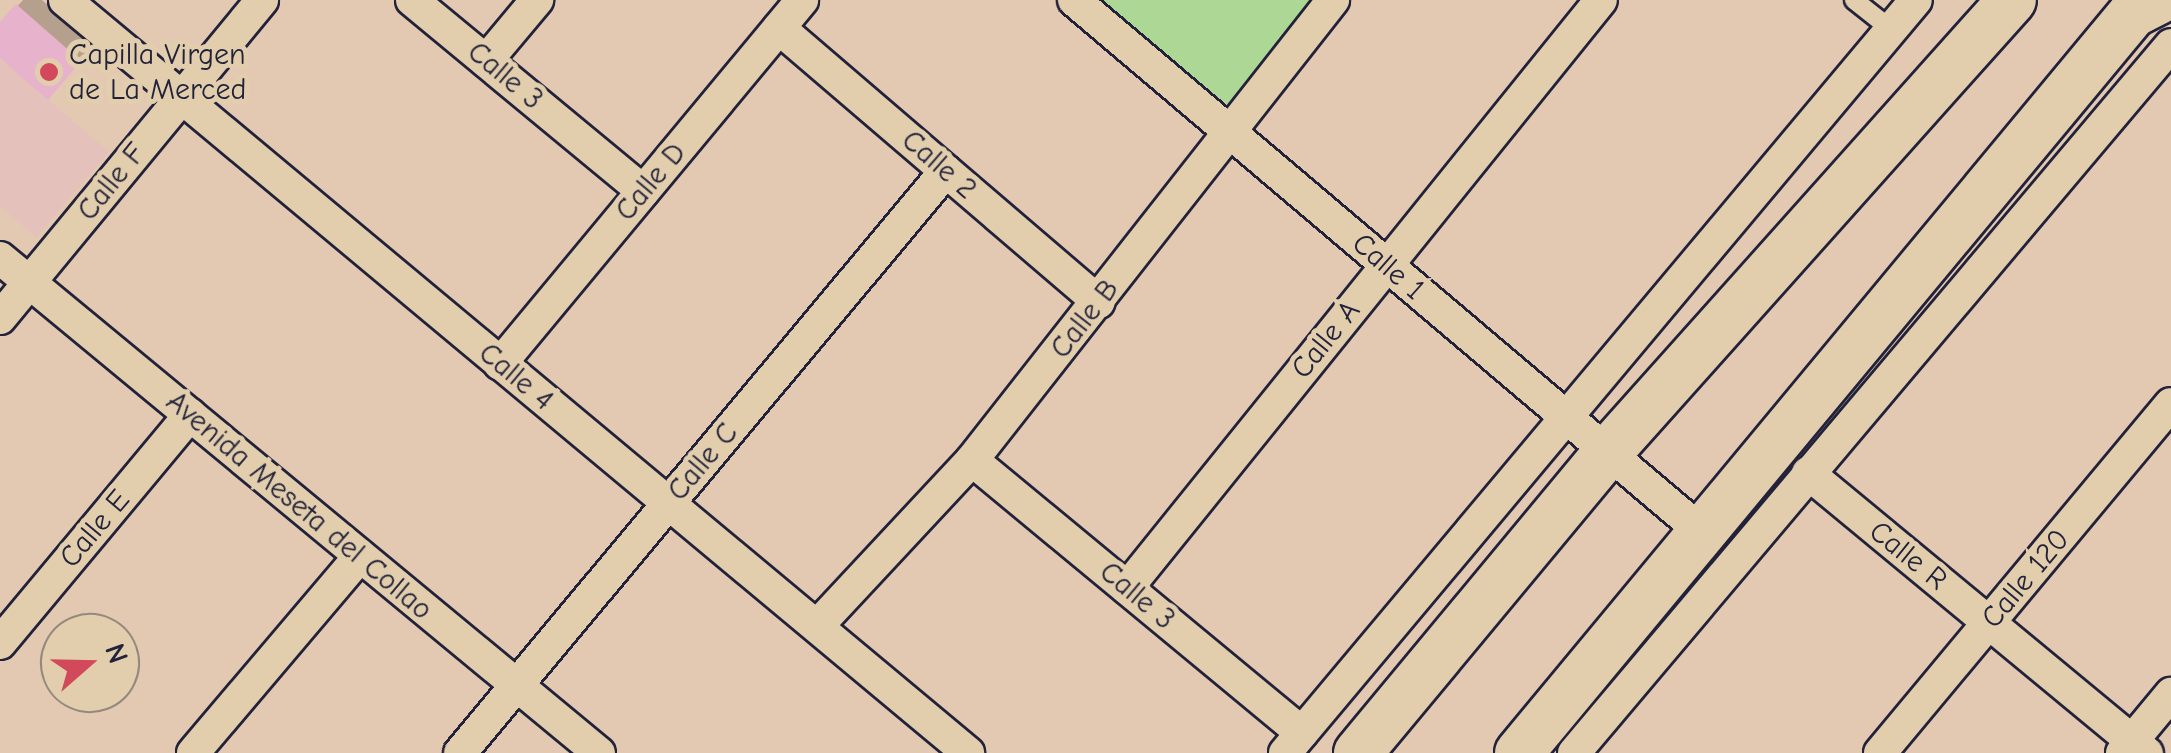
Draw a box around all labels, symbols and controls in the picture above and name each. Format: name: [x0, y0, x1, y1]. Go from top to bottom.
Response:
street label: Calle 3: [460, 34, 550, 118]
place label: Capilla Virgen de La Merced: [69, 37, 247, 108]
marker: Capilla Virgen de La Merced: [38, 61, 60, 83]
street label: Calle 2: [894, 123, 984, 207]
street label: Calle F: [70, 136, 154, 228]
street label: Calle D: [608, 136, 694, 228]
street label: Calle 1: [1345, 226, 1431, 308]
street label: Calle B: [1043, 272, 1127, 366]
street label: Calle A: [1284, 294, 1368, 386]
street label: Calle 4: [471, 335, 561, 419]
street label: Avenida Meseta del Collao: [159, 384, 439, 628]
street label: Calle C: [660, 416, 746, 508]
street label: Calle E: [52, 483, 138, 575]
street label: Calle R: [1862, 514, 1954, 598]
street label: Calle 120: [1974, 522, 2078, 636]
street label: Calle 3: [1092, 554, 1182, 638]
north arrow: [40, 613, 140, 713]
text: N: [98, 639, 134, 667]

